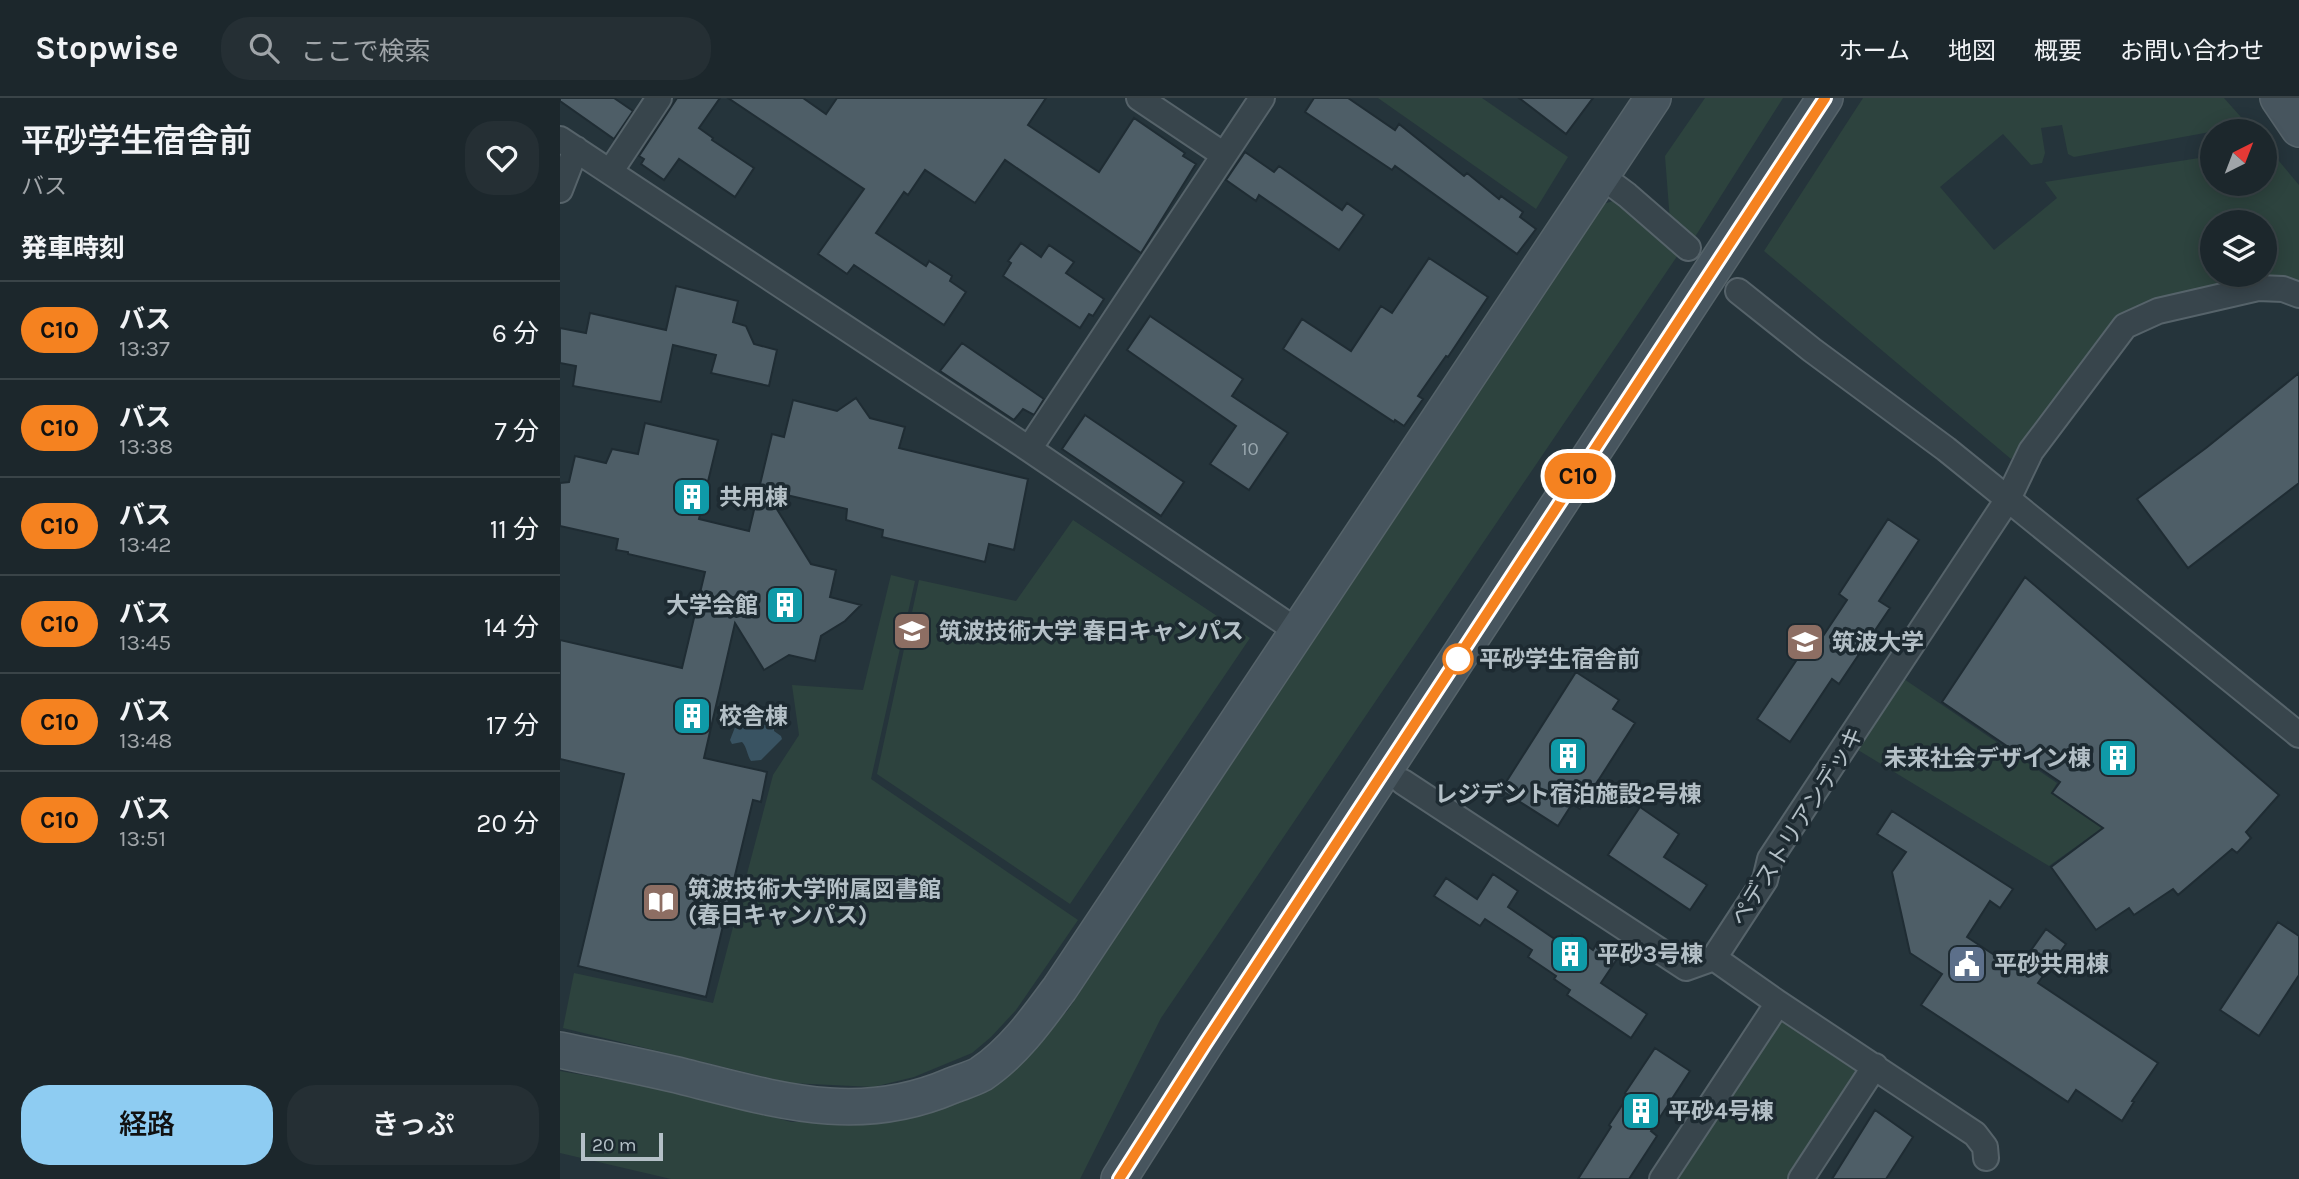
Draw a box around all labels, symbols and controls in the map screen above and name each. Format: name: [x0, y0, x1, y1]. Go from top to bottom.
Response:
search box: [221, 17, 711, 80]
text: Stopwise: [35, 29, 179, 67]
icon: search: [245, 29, 283, 67]
text: ここで検索: [301, 36, 431, 67]
text: ホーム: [1839, 37, 1910, 65]
text: 地図: [1948, 37, 1996, 65]
text: 概要: [2034, 37, 2082, 65]
text: お問い合わせ: [2120, 37, 2264, 65]
north arrow: [2200, 119, 2277, 196]
map controls: [2200, 119, 2277, 287]
button: heart: [465, 121, 539, 195]
text: 平砂学生宿舎前: [21, 122, 252, 160]
text: バス: [21, 173, 67, 200]
button: layers: [2200, 210, 2277, 287]
text: 発車時刻: [21, 233, 125, 264]
text: バス: [119, 304, 171, 335]
text: C10: [40, 316, 79, 344]
text: 6 分: [492, 318, 539, 349]
text: 13:37: [119, 335, 170, 362]
text: バス: [119, 402, 171, 433]
text: C10: [40, 414, 79, 442]
text: 7 分: [495, 416, 539, 447]
text: 13:38: [119, 433, 173, 460]
house number: 10: [1241, 438, 1259, 460]
line badge: C10: [1538, 453, 1618, 499]
text: C10: [1559, 462, 1597, 490]
building icon: 共用棟: [671, 476, 713, 518]
place label: 共用棟: [719, 484, 788, 511]
text: バス: [119, 500, 171, 531]
text: C10: [40, 512, 79, 540]
text: 11 分: [490, 514, 539, 545]
text: 13:42: [119, 531, 172, 558]
building icon: 大学会館: [764, 584, 806, 626]
place label: 大学会館: [666, 592, 758, 619]
text: バス: [119, 598, 171, 629]
text: C10: [40, 610, 79, 638]
school or university icon: 筑波技術大学 春日キャンパス: [891, 610, 933, 652]
text: 14 分: [484, 612, 539, 643]
place label: 筑波技術大学 春日キャンパス: [939, 618, 1244, 645]
school or university icon: 筑波大学: [1784, 621, 1826, 663]
text: 13:45: [119, 629, 171, 656]
place label: 筑波大学: [1832, 629, 1924, 656]
marker: 平砂学生宿舎前: [1443, 644, 1473, 674]
place label: 平砂学生宿舎前: [1479, 646, 1640, 673]
building icon: 校舎棟: [671, 695, 713, 737]
text: バス: [119, 696, 171, 727]
place label: 校舎棟: [719, 703, 788, 730]
text: C10: [40, 708, 79, 736]
text: 17 分: [486, 710, 539, 741]
street label: ペデストリアンデッキ: [1725, 722, 1870, 931]
text: 13:48: [119, 727, 172, 754]
building icon: レジデント宿泊施設2号棟: [1547, 735, 1589, 777]
building icon: 未来社会デザイン棟: [2097, 737, 2139, 779]
place label: 未来社会デザイン棟: [1884, 745, 2091, 772]
place label: レジデント宿泊施設2号棟: [1435, 781, 1701, 808]
text: バス: [119, 794, 171, 825]
text: C10: [40, 806, 79, 834]
text: 20 分: [476, 808, 539, 839]
text: 13:51: [119, 825, 166, 852]
place label: 筑波技術大学附属図書館 (春日キャンパス): [688, 876, 941, 929]
library icon: 筑波技術大学附属図書館 (春日キャンパス): [640, 881, 682, 923]
building icon: 平砂3号棟: [1549, 933, 1591, 975]
place label: 平砂3号棟: [1597, 941, 1703, 968]
public building icon: 平砂共用棟: [1946, 943, 1988, 985]
place label: 平砂共用棟: [1994, 951, 2109, 978]
button: 経路: [21, 1085, 273, 1165]
button: きっぷ: [287, 1085, 539, 1165]
building icon: 平砂4号棟: [1620, 1090, 1662, 1132]
place label: 平砂4号棟: [1668, 1098, 1774, 1125]
scale bar: [581, 1130, 663, 1162]
text: 20 m: [592, 1134, 637, 1156]

